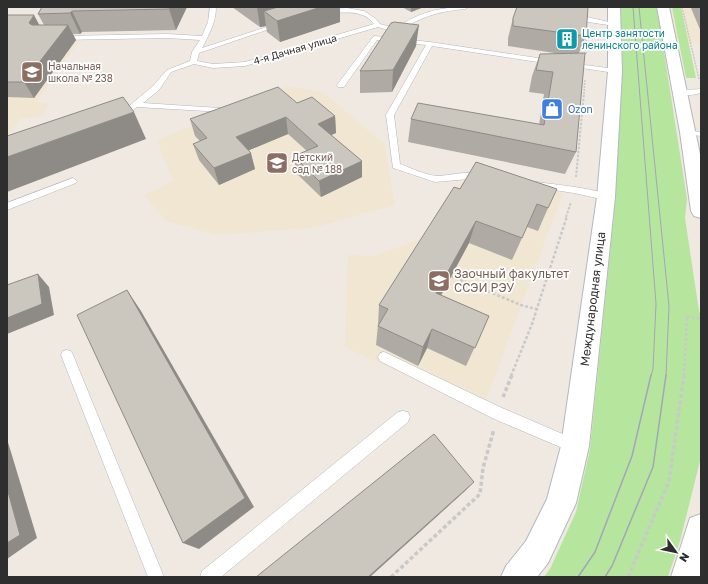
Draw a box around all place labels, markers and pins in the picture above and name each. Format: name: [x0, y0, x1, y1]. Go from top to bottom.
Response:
building icon: Центр занятости ленинского района: [554, 26, 580, 52]
place label: Центр занятости ленинского района: [582, 27, 678, 51]
school or university icon: Начальная школа № 238: [19, 59, 45, 85]
place label: Начальная школа № 238: [48, 60, 113, 84]
shop icon: Ozon: [539, 96, 565, 122]
place label: Ozon: [568, 103, 593, 115]
school or university icon: Детский сад № 188: [264, 150, 290, 176]
place label: Детский сад № 188: [292, 151, 342, 175]
place label: Заочный факультет ССЭИ РЭУ: [454, 266, 569, 295]
school or university icon: Заочный факультет ССЭИ РЭУ: [426, 268, 452, 294]

